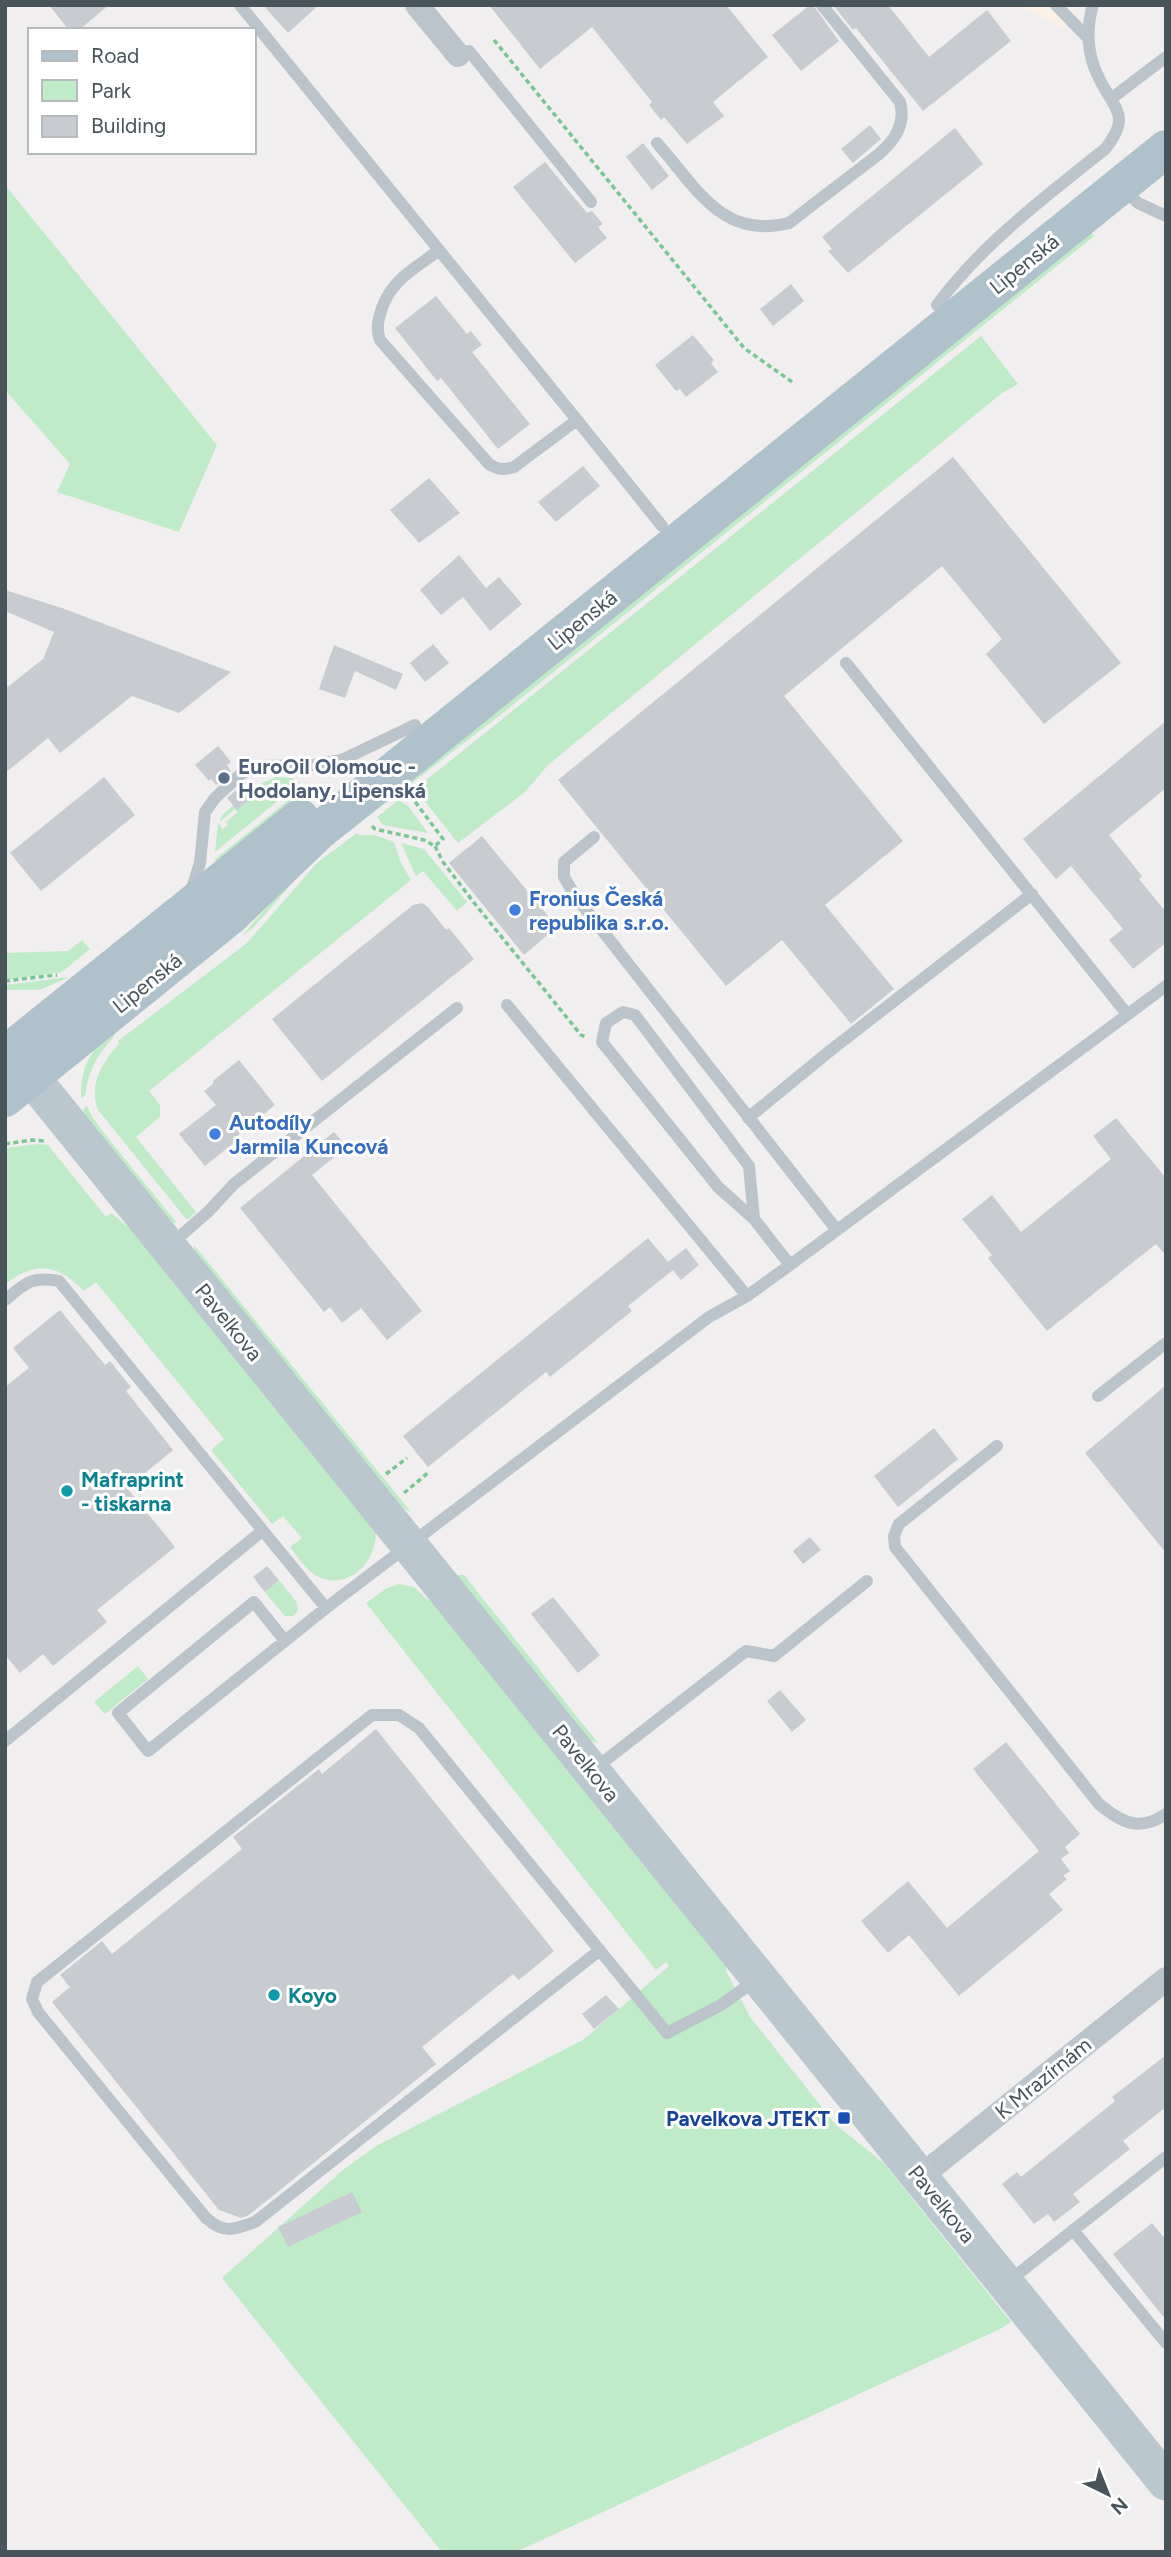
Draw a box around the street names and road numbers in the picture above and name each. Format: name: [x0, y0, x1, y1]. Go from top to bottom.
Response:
street label: Lipenská: [984, 229, 1064, 299]
street label: Lipenská: [542, 585, 622, 655]
street label: Lipenská: [107, 948, 187, 1018]
street label: Pavelkova: [190, 1278, 268, 1366]
street label: Pavelkova: [547, 1719, 625, 1807]
street label: K Mrazírnám: [990, 2032, 1096, 2124]
street label: Pavelkova: [903, 2160, 981, 2248]

